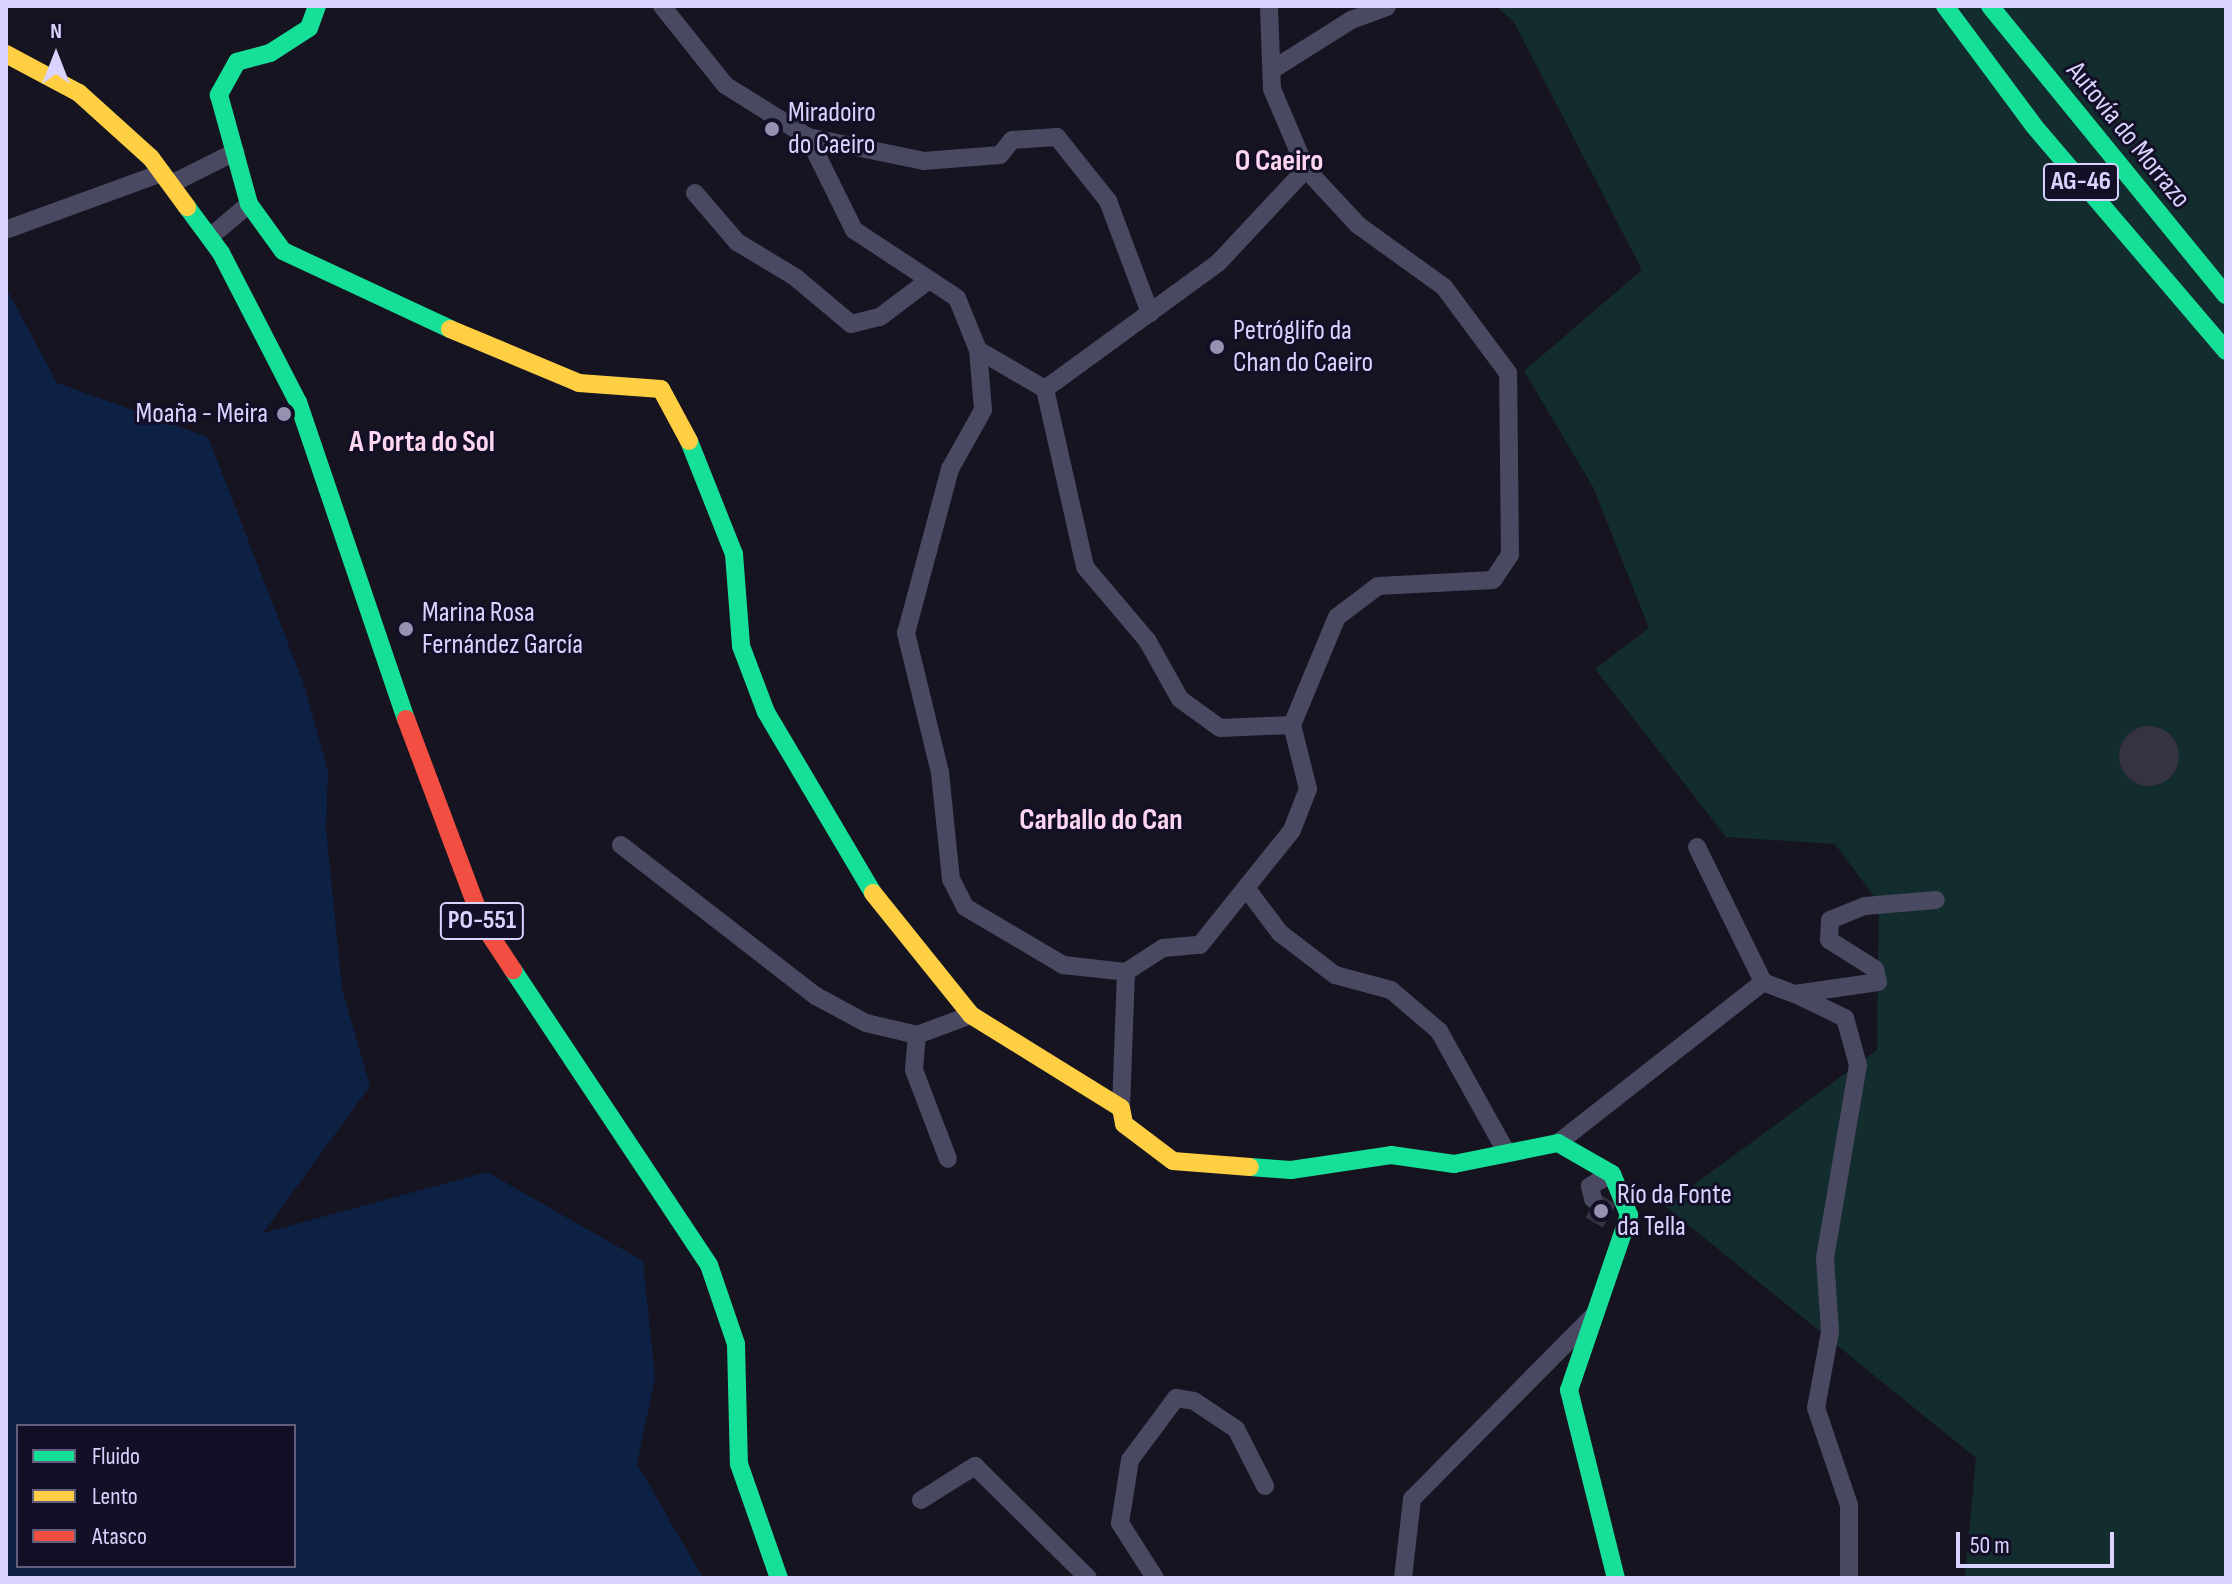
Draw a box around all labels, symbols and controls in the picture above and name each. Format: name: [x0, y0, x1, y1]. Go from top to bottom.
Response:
north arrow: [16, 16, 96, 96]
text: N: [50, 18, 62, 45]
street label: Autovía do Morrazo: [2059, 55, 2197, 215]
place label: Miradoiro do Caeiro: [788, 96, 876, 162]
marker: Miradoiro do Caeiro: [763, 120, 781, 138]
district label: O Caeiro: [1235, 143, 1323, 179]
road number: AG-46: [2041, 160, 2121, 204]
place label: Petróglifo da Chan do Caeiro: [1233, 314, 1373, 380]
marker: Petróglifo da Chan do Caeiro: [1208, 338, 1226, 356]
place label: Moaña - Meira: [136, 397, 268, 431]
marker: Moaña - Meira: [275, 405, 293, 423]
district label: A Porta do Sol: [349, 424, 495, 460]
place label: Marina Rosa Fernández García: [422, 596, 583, 662]
marker: Marina Rosa Fernández García: [397, 620, 415, 638]
district label: Carballo do Can: [1019, 802, 1183, 838]
road number: PO-551: [438, 899, 526, 943]
place label: Río da Fonte da Tella: [1617, 1178, 1732, 1244]
marker: Río da Fonte da Tella: [1592, 1202, 1610, 1220]
legend: [16, 1424, 296, 1568]
text: Fluido: [92, 1442, 140, 1471]
text: Lento: [92, 1482, 138, 1511]
scale bar: [1960, 1516, 2118, 1566]
text: Atasco: [92, 1522, 147, 1551]
text: 50 m: [1970, 1531, 2010, 1560]

